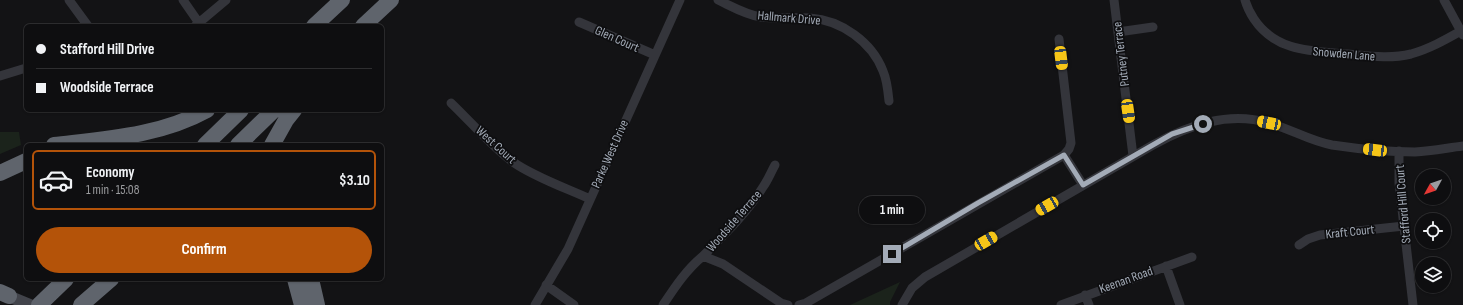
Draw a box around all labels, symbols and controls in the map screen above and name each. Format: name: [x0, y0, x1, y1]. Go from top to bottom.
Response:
street label: Hallmark Drive: [757, 7, 821, 29]
street label: Putney Terrace: [1109, 21, 1133, 87]
street label: Glen Court: [592, 22, 642, 56]
text: Stafford Hill Drive: [60, 40, 154, 59]
street label: Snowden Lane: [1312, 43, 1376, 65]
car: [1054, 45, 1068, 71]
text: Woodside Terrace: [60, 78, 154, 97]
car: [1120, 98, 1136, 124]
route start: [1194, 115, 1212, 133]
car: [1256, 115, 1282, 131]
street label: Parke West Drive: [588, 117, 632, 191]
street label: West Court: [472, 123, 520, 167]
car: [1362, 143, 1388, 157]
icon: car: [38, 162, 74, 198]
text: Economy: [86, 163, 135, 182]
street label: Stafford Hill Court: [1392, 164, 1414, 244]
north arrow: [1415, 169, 1451, 205]
map controls: [1415, 169, 1451, 293]
text: $3.10: [339, 171, 370, 190]
text: 1 min · 15:08: [86, 182, 139, 198]
street label: Woodside Terrace: [703, 187, 765, 255]
car: [1034, 195, 1060, 217]
callout: 1 min: [859, 196, 925, 224]
text: 1 min: [880, 202, 904, 218]
button: locate: [1415, 213, 1451, 249]
street label: Kraft Court: [1325, 221, 1375, 243]
button: Confirm: [36, 227, 372, 273]
car: [973, 230, 999, 252]
route end: [883, 245, 901, 263]
button: layers: [1415, 257, 1451, 293]
street label: Keenan Road: [1097, 263, 1155, 297]

